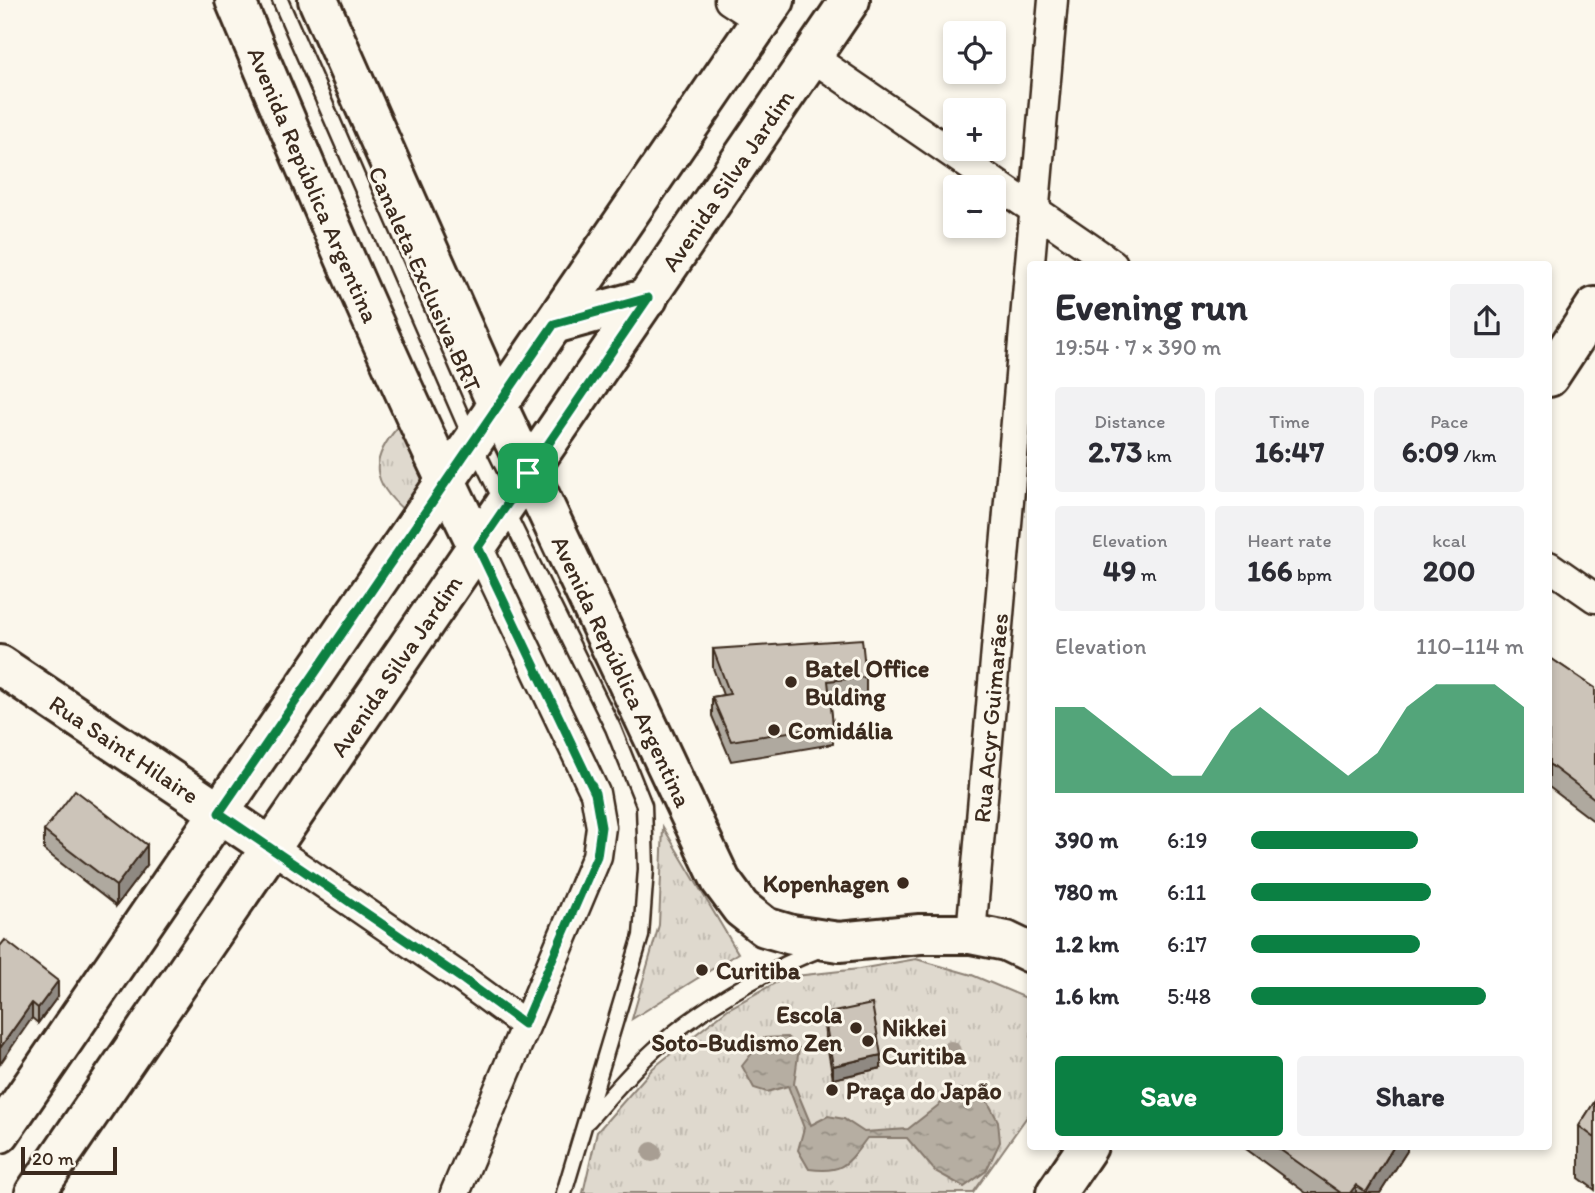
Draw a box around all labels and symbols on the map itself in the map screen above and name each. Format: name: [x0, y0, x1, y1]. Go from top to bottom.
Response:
street label: Avenida República Argentina: [242, 43, 386, 327]
street label: Avenida Silva Jardim: [655, 83, 799, 276]
street label: Canaleta Exclusiva BRT: [362, 162, 488, 397]
pin: [498, 443, 558, 503]
street label: Avenida República Argentina: [546, 531, 699, 812]
street label: Avenida Silva Jardim: [323, 569, 468, 762]
street label: Rua Acyr Guimarães: [966, 612, 1014, 824]
place label: Batel Office Bulding: [805, 654, 929, 712]
marker: Batel Office Bulding: [783, 674, 799, 690]
street label: Rua Saint Hilaire: [44, 688, 205, 809]
place label: Comidália: [788, 716, 893, 745]
marker: Comidália: [766, 722, 782, 738]
place label: Kopenhagen: [763, 869, 889, 899]
marker: Kopenhagen: [895, 875, 911, 891]
place label: Curitiba: [716, 956, 801, 985]
marker: Curitiba: [694, 962, 710, 978]
place label: Escola Soto-Budismo Zen: [651, 1000, 842, 1057]
place label: Nikkei Curitiba: [882, 1013, 967, 1070]
marker: Escola Soto-Budismo Zen: [848, 1020, 864, 1036]
marker: Nikkei Curitiba: [860, 1033, 876, 1049]
place label: Praça do Japão: [846, 1076, 1002, 1106]
marker: Praça do Japão: [824, 1082, 840, 1098]
scale bar: [21, 1144, 117, 1176]

